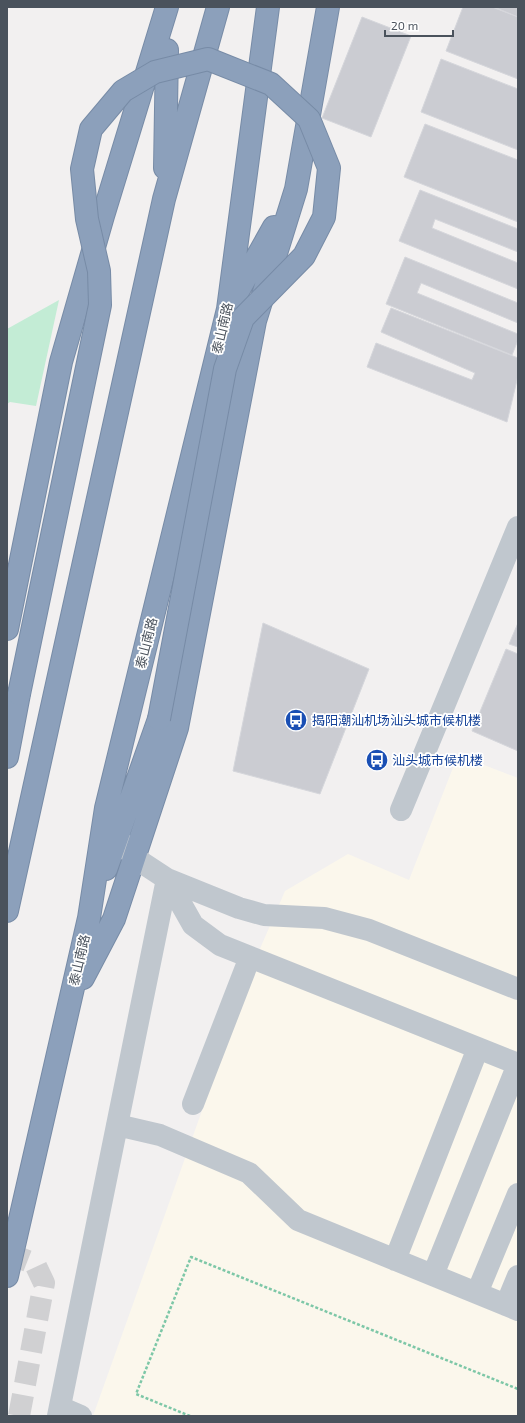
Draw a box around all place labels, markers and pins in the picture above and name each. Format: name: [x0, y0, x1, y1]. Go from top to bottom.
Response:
bus stop icon: 揭阳潮汕机场汕头城市候机楼: [283, 707, 309, 733]
place label: 揭阳潮汕机场汕头城市候机楼: [312, 712, 481, 728]
bus stop icon: 汕头城市候机楼: [364, 747, 390, 773]
place label: 汕头城市候机楼: [392, 752, 483, 768]

